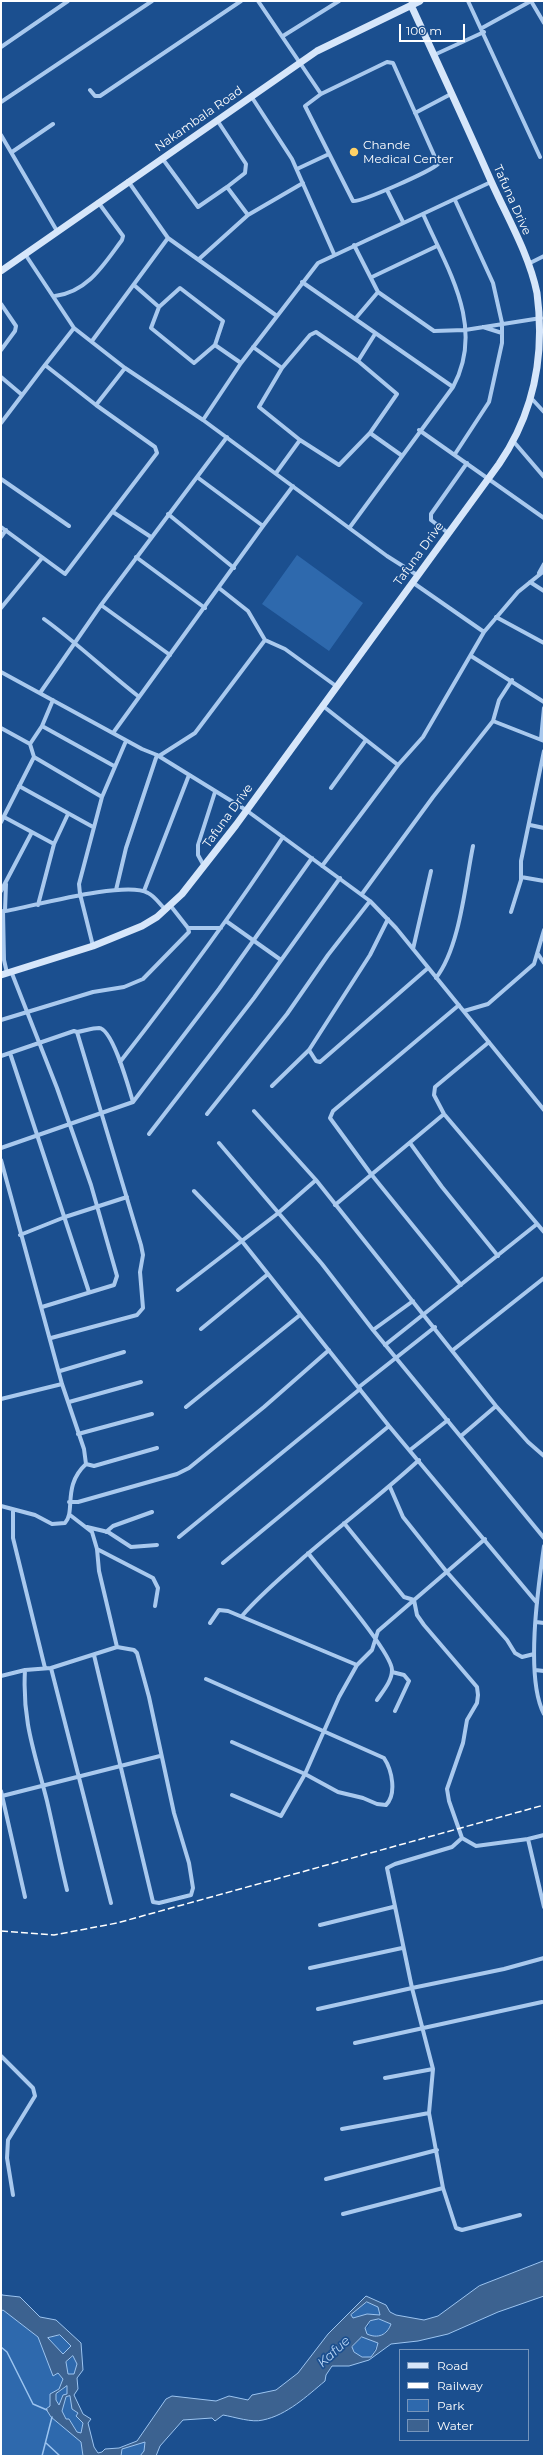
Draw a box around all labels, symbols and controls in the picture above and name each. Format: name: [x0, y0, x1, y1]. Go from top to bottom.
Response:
scale bar: [401, 16, 467, 42]
text: 100 m: [406, 23, 442, 38]
street label: Nakambala Road: [152, 83, 246, 155]
place label: Chande Medical Center: [363, 138, 454, 166]
marker: Chande Medical Center: [348, 146, 360, 158]
street label: Tafuna Drive: [490, 163, 534, 237]
street label: Tafuna Drive: [391, 519, 447, 589]
street label: Tafuna Drive: [200, 781, 256, 851]
water label: Kafue: [315, 2333, 353, 2371]
legend: [399, 2349, 529, 2441]
text: Road: [437, 2358, 468, 2373]
text: Railway: [437, 2378, 483, 2393]
text: Park: [437, 2398, 464, 2413]
text: Water: [437, 2418, 473, 2433]

